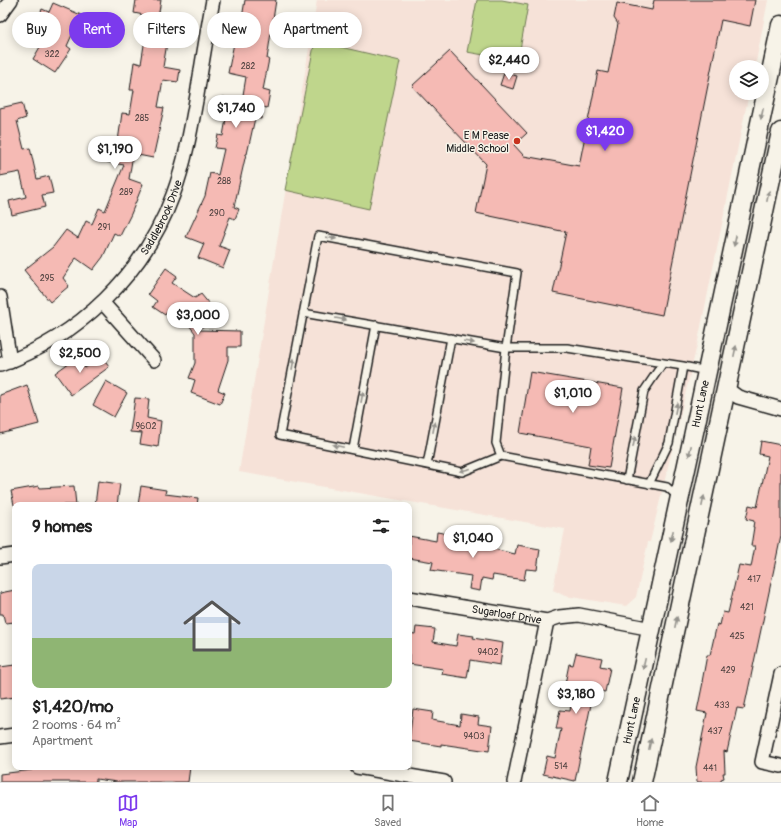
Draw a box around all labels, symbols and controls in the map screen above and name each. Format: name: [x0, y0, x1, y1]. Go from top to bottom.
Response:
chip: Buy: [12, 12, 61, 48]
chip: Rent: [69, 12, 125, 48]
chip: Filters: [133, 12, 199, 48]
chip: New: [207, 12, 261, 48]
chip: Apartment: [269, 12, 362, 48]
pin: $2,440: [476, 47, 542, 81]
house number: 322: [44, 49, 60, 60]
text: $2,440: [488, 52, 530, 68]
map controls: [729, 60, 769, 100]
button: layers: [729, 60, 769, 100]
house number: 282: [241, 61, 255, 72]
pin: $1,740: [203, 95, 269, 129]
text: $1,740: [217, 100, 255, 116]
one-way arrow: [759, 108, 765, 120]
house number: 285: [135, 113, 149, 124]
pin: $1,420: [572, 118, 638, 152]
text: $1,420: [585, 123, 625, 139]
place label: E M Pease Middle School: [446, 129, 510, 155]
pin: $1,190: [82, 136, 148, 170]
marker: E M Pease Middle School: [512, 136, 522, 146]
text: $1,190: [97, 141, 133, 157]
house number: 288: [217, 176, 232, 187]
street label: Saddlebrook Drive: [138, 178, 184, 257]
house number: 289: [119, 187, 133, 198]
one-way arrow: [765, 190, 771, 203]
house number: 290: [209, 208, 225, 219]
house number: 291: [97, 222, 111, 233]
one-way arrow: [325, 235, 337, 241]
one-way arrow: [731, 235, 737, 247]
house number: 295: [40, 273, 54, 284]
pin: $3,000: [165, 302, 231, 336]
text: $3,000: [176, 307, 220, 323]
one-way arrow: [335, 317, 347, 323]
one-way arrow: [463, 339, 476, 345]
pin: $2,500: [47, 340, 113, 374]
text: $2,500: [59, 345, 101, 361]
one-way arrow: [732, 345, 738, 357]
one-way arrow: [291, 358, 297, 370]
street label: Hunt Lane: [689, 378, 712, 429]
pin: $1,010: [540, 380, 606, 414]
text: $1,010: [554, 385, 592, 401]
one-way arrow: [360, 391, 366, 403]
one-way arrow: [673, 402, 679, 414]
one-way arrow: [432, 420, 438, 433]
house number: 9602: [135, 421, 157, 432]
one-way arrow: [631, 435, 637, 448]
one-way arrow: [332, 443, 344, 449]
one-way arrow: [687, 444, 693, 457]
one-way arrow: [458, 467, 471, 473]
one-way arrow: [700, 495, 706, 508]
icon: filters: [370, 515, 392, 537]
text: 9 homes: [32, 516, 92, 537]
pin: $1,040: [440, 525, 506, 559]
text: $1,040: [453, 530, 493, 546]
one-way arrow: [668, 530, 674, 543]
house number: 417: [747, 574, 761, 585]
icon: home: [176, 590, 248, 662]
street label: Sugarloaf Drive: [471, 602, 543, 627]
house number: 421: [740, 602, 754, 613]
one-way arrow: [674, 616, 680, 629]
house number: 425: [729, 631, 745, 642]
house number: 9402: [477, 647, 499, 658]
one-way arrow: [640, 657, 646, 670]
house number: 429: [721, 665, 736, 676]
pin: $3,180: [543, 681, 609, 715]
text: $3,180: [557, 686, 595, 702]
street label: Hunt Lane: [620, 695, 643, 745]
text: $1,420/mo: [32, 696, 113, 717]
house number: 433: [714, 700, 730, 711]
text: 2 rooms · 64 m²: [32, 717, 121, 733]
house number: 437: [707, 726, 723, 737]
house number: 9403: [463, 731, 485, 742]
text: Apartment: [32, 733, 93, 749]
one-way arrow: [648, 738, 654, 750]
house number: 514: [554, 761, 569, 772]
house number: 441: [703, 763, 717, 774]
tab: Map: [117, 792, 139, 829]
tab: Saved: [374, 792, 401, 829]
tab: Home: [636, 792, 664, 829]

